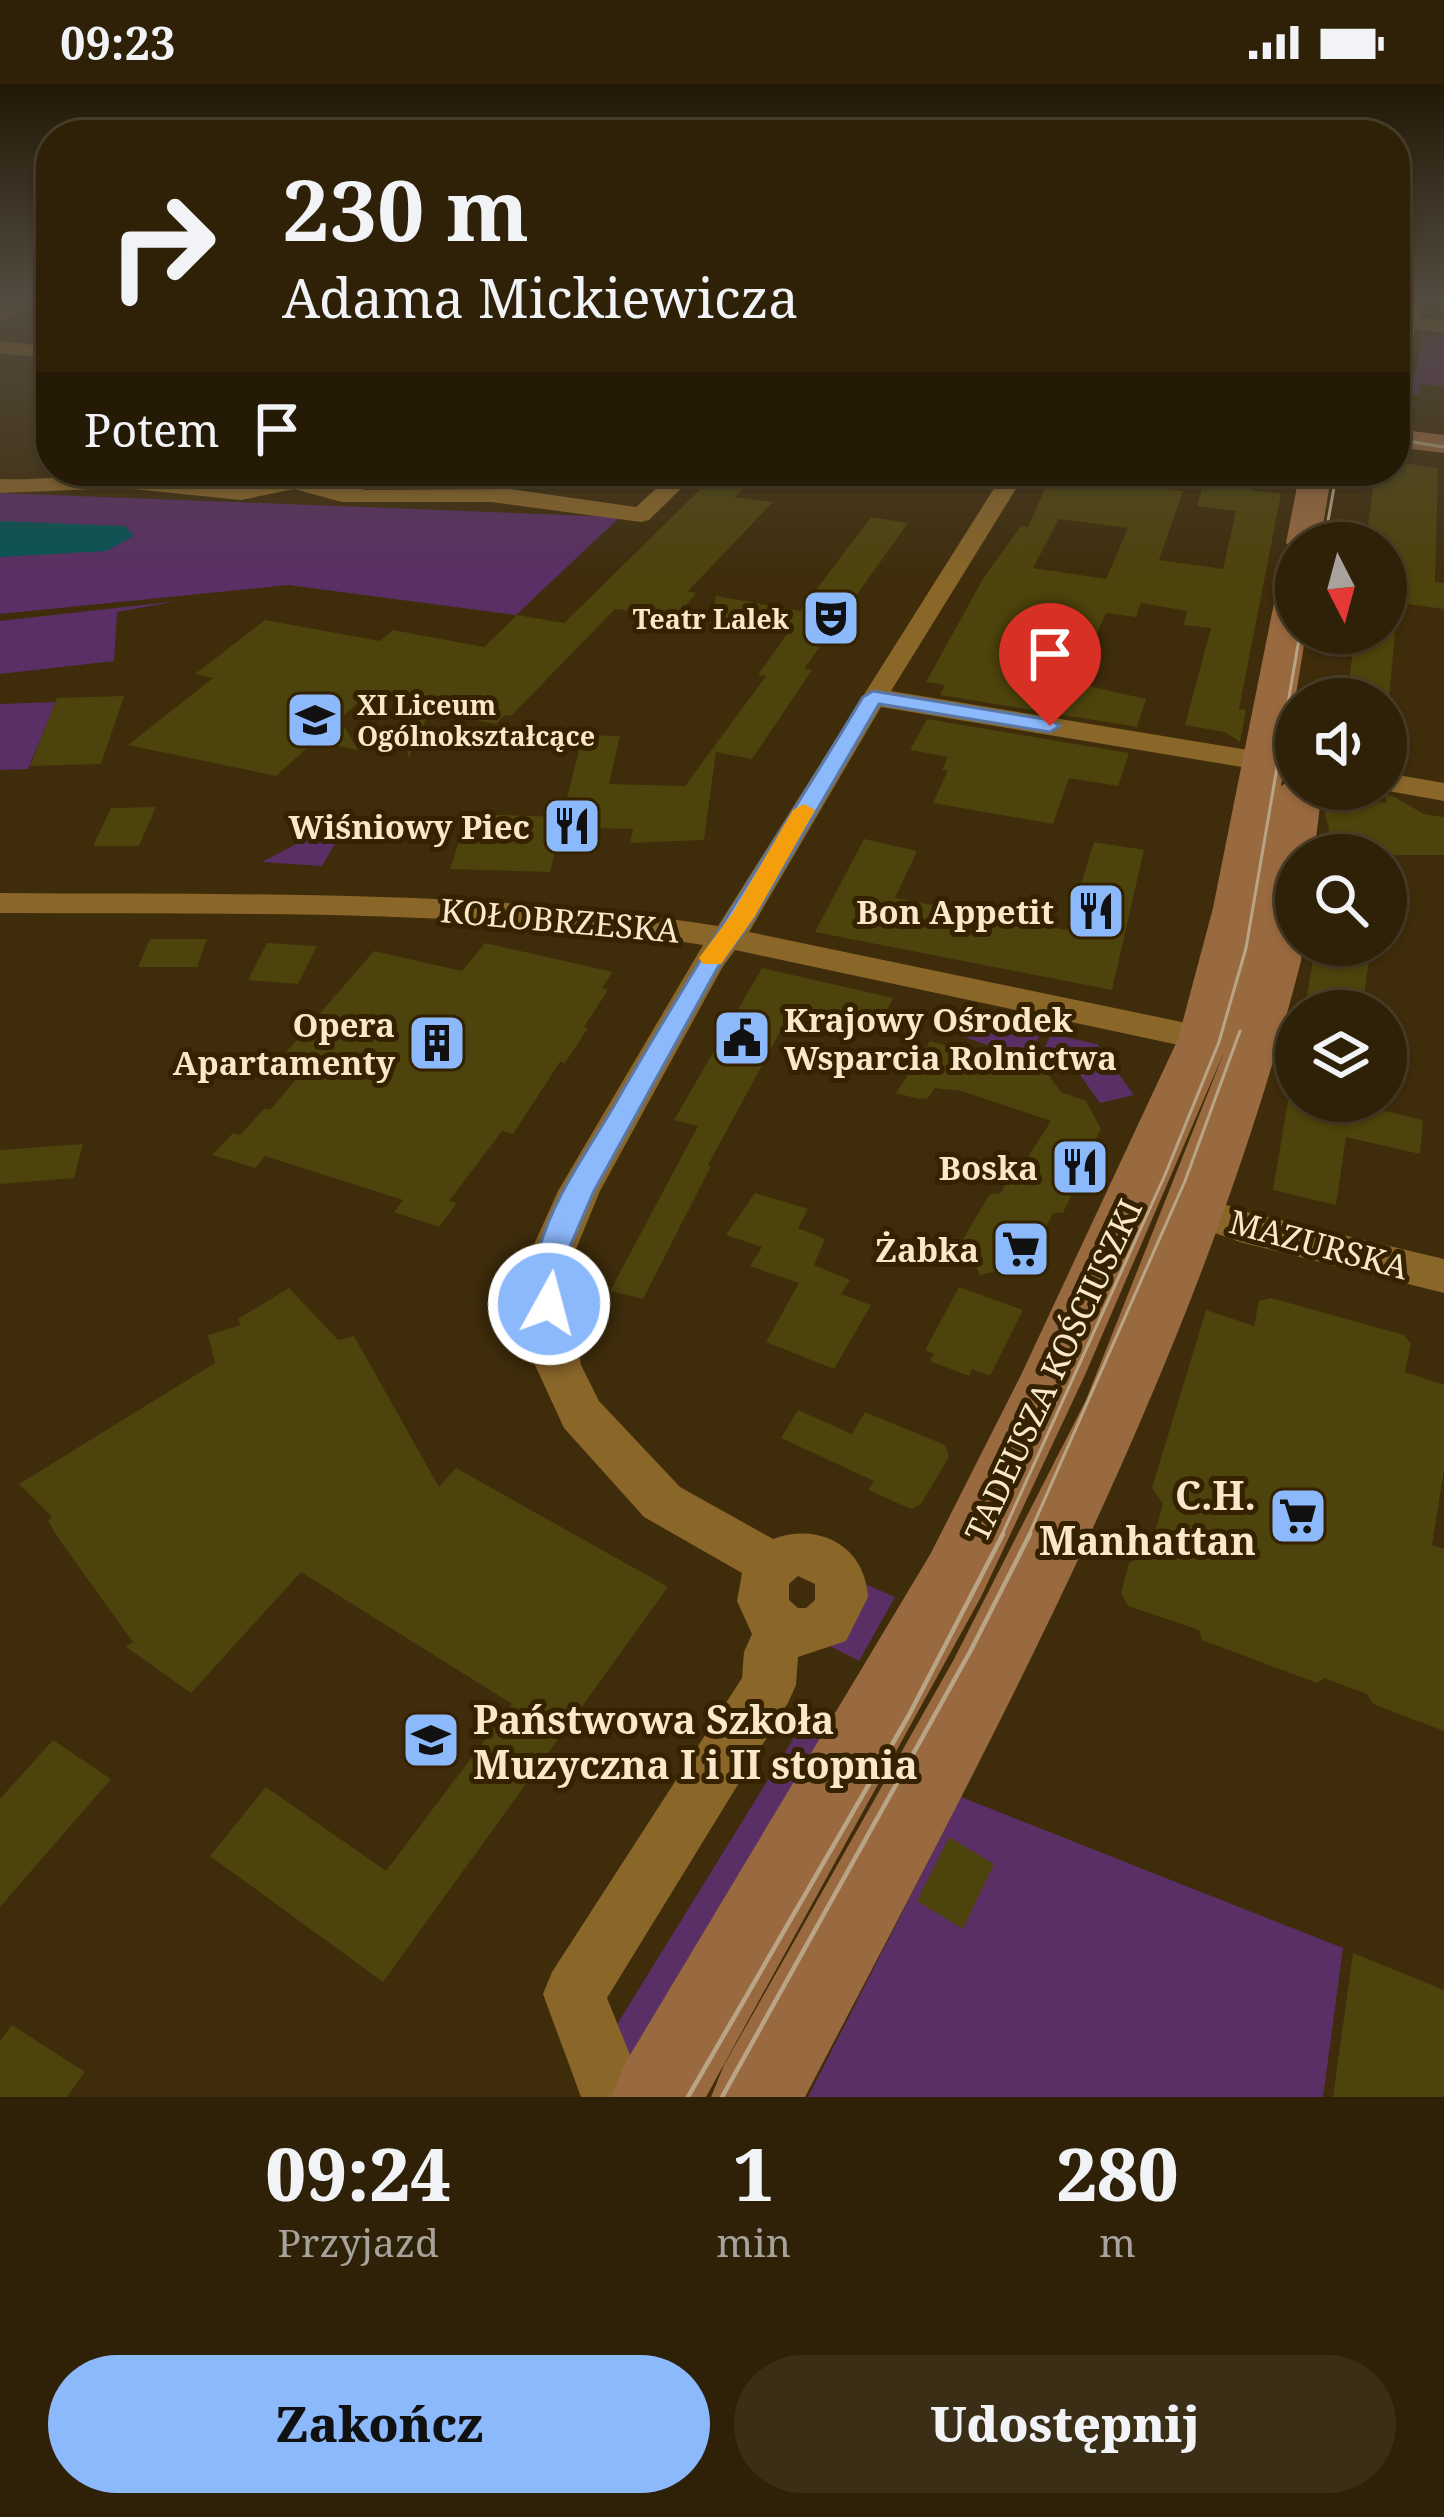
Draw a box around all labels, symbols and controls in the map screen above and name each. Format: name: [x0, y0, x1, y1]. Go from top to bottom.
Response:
text: 09:23: [60, 12, 175, 73]
text: 230 m: [282, 151, 529, 266]
icon: right: [84, 168, 240, 324]
text: Adama Mickiewicza: [282, 260, 799, 334]
icon: arrive: [244, 396, 310, 462]
text: Potem: [84, 399, 220, 460]
north arrow: [1275, 522, 1407, 654]
map controls: [1275, 522, 1407, 1122]
theatre icon: Teatr Lalek: [800, 587, 862, 649]
place label: Teatr Lalek: [633, 600, 790, 637]
pin: [999, 603, 1101, 726]
icon: arrive: [1017, 621, 1083, 687]
button: sound: [1275, 678, 1407, 810]
place label: XI Liceum Ogólnokształcące: [357, 686, 595, 754]
school or university icon: XI Liceum Ogólnokształcące: [284, 689, 346, 751]
restaurant icon: Wiśniowy Piec: [541, 795, 603, 857]
place label: Wiśniowy Piec: [289, 804, 530, 849]
button: search: [1275, 834, 1407, 966]
restaurant icon: Bon Appetit: [1065, 880, 1127, 942]
street label: KOŁOBRZESKA: [439, 887, 682, 953]
place label: Bon Appetit: [856, 889, 1054, 934]
button: layers: [1275, 990, 1407, 1122]
place label: Krajowy Ośrodek Wsparcia Rolnictwa: [784, 997, 1117, 1080]
place label: Opera Apartamenty: [173, 1002, 396, 1085]
public building icon: Krajowy Ośrodek Wsparcia Rolnictwa: [711, 1007, 773, 1069]
building icon: Opera Apartamenty: [406, 1012, 468, 1074]
restaurant icon: Boska: [1049, 1136, 1111, 1198]
place label: Boska: [939, 1145, 1038, 1190]
street label: TADEUSZA KOŚCIUSZKI: [954, 1192, 1152, 1548]
street label: MAZURSKA: [1225, 1199, 1414, 1290]
supermarket icon: Żabka: [990, 1218, 1052, 1280]
place label: Żabka: [875, 1227, 979, 1272]
position arrow: [486, 1241, 612, 1367]
place label: C.H. Manhattan: [1039, 1468, 1256, 1566]
supermarket icon: C.H. Manhattan: [1267, 1485, 1329, 1547]
place label: Państwowa Szkoła Muzyczna I i II stopnia: [473, 1692, 918, 1790]
school or university icon: Państwowa Szkoła Muzyczna I i II stopnia: [400, 1709, 462, 1771]
text: 09:24: [265, 2124, 451, 2222]
text: 1: [733, 2124, 774, 2222]
text: 280: [1056, 2124, 1179, 2222]
text: Przyjazd: [277, 2215, 439, 2268]
text: min: [716, 2215, 791, 2268]
text: m: [1099, 2215, 1136, 2268]
button: Zakończ: [48, 2355, 710, 2493]
button: Udostępnij: [734, 2355, 1396, 2493]

